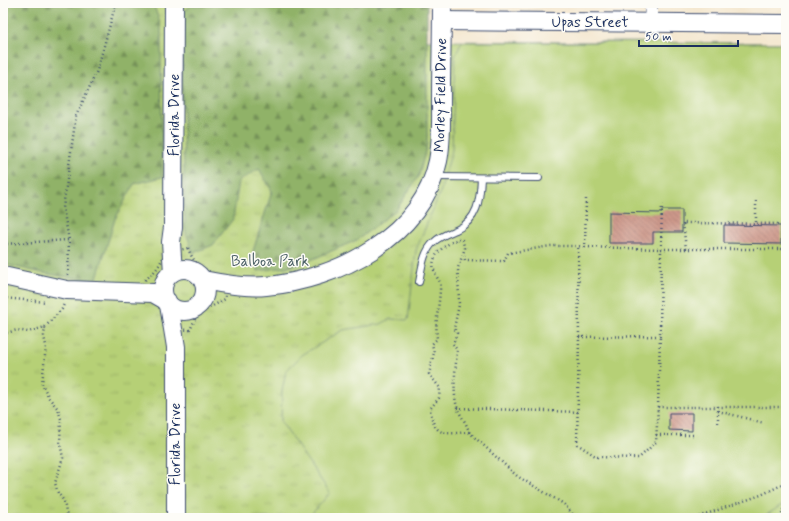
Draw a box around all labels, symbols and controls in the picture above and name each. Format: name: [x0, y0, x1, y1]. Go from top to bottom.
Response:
street label: Upas Street: [552, 13, 629, 33]
scale bar: [639, 22, 738, 48]
text: 50 m: [645, 29, 672, 45]
street label: Morley Field Drive: [430, 38, 452, 152]
street label: Florida Drive: [165, 74, 185, 156]
park label: Balboa Park: [231, 252, 309, 272]
street label: Florida Drive: [166, 403, 186, 485]

